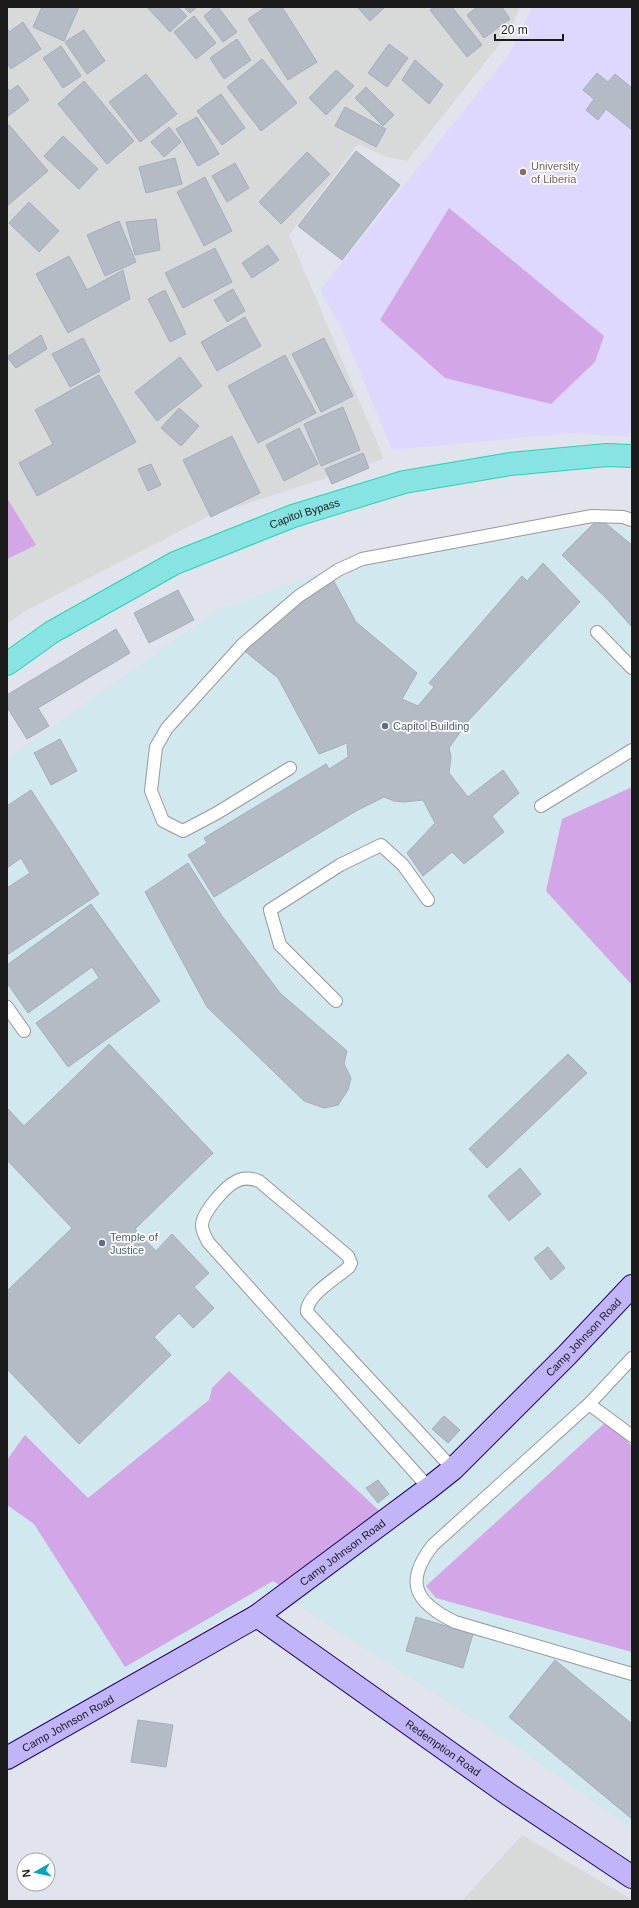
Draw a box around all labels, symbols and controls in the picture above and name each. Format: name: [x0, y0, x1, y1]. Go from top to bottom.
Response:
scale bar: [495, 16, 563, 42]
text: 20 m: [501, 23, 528, 37]
place label: University of Liberia: [531, 160, 580, 185]
marker: University of Liberia: [518, 167, 528, 177]
street label: Capitol Bypass: [268, 496, 342, 531]
place label: Capitol Building: [393, 720, 469, 732]
marker: Capitol Building: [380, 721, 390, 731]
place label: Temple of Justice: [110, 1231, 159, 1256]
marker: Temple of Justice: [97, 1238, 107, 1248]
street label: Camp Johnson Road: [543, 1296, 623, 1379]
street label: Camp Johnson Road: [297, 1517, 388, 1588]
street label: Camp Johnson Road: [20, 1693, 116, 1754]
street label: Redemption Road: [403, 1717, 483, 1778]
north arrow: [16, 1852, 56, 1892]
text: N: [20, 1869, 33, 1878]

